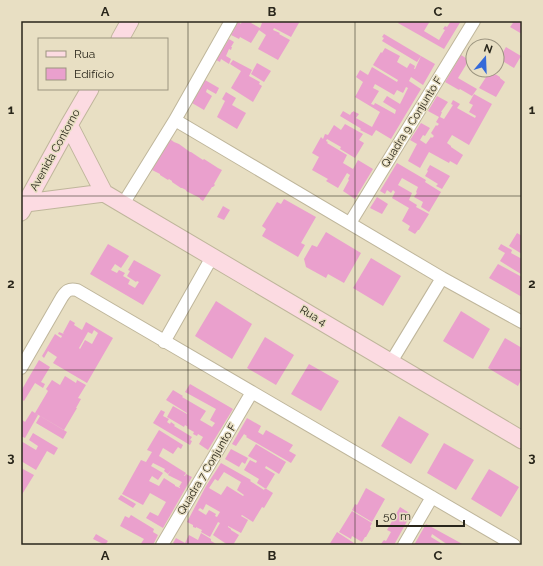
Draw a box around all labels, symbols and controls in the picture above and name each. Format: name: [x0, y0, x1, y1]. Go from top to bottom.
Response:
text: A: [101, 4, 110, 19]
text: B: [268, 4, 277, 19]
text: C: [434, 4, 443, 19]
legend: [38, 38, 168, 90]
north arrow: [465, 38, 505, 78]
text: N: [482, 42, 494, 57]
text: Rua: [74, 47, 95, 61]
text: Edifício: [74, 67, 114, 81]
street label: Quadra 9 Conjunto F: [379, 74, 446, 170]
text: 1: [8, 102, 15, 117]
text: 1: [529, 102, 536, 117]
street label: Avenida Contorno: [27, 107, 83, 193]
text: 2: [7, 276, 15, 291]
text: 2: [528, 276, 536, 291]
street label: Rua 4: [297, 303, 329, 329]
street label: Quadra 7 Conjunto F: [175, 421, 240, 517]
text: 3: [7, 450, 15, 465]
text: 3: [528, 450, 536, 465]
scale bar: [377, 502, 464, 528]
text: 50 m: [383, 509, 411, 523]
text: A: [101, 548, 110, 563]
text: B: [268, 548, 277, 563]
text: C: [434, 548, 443, 563]

